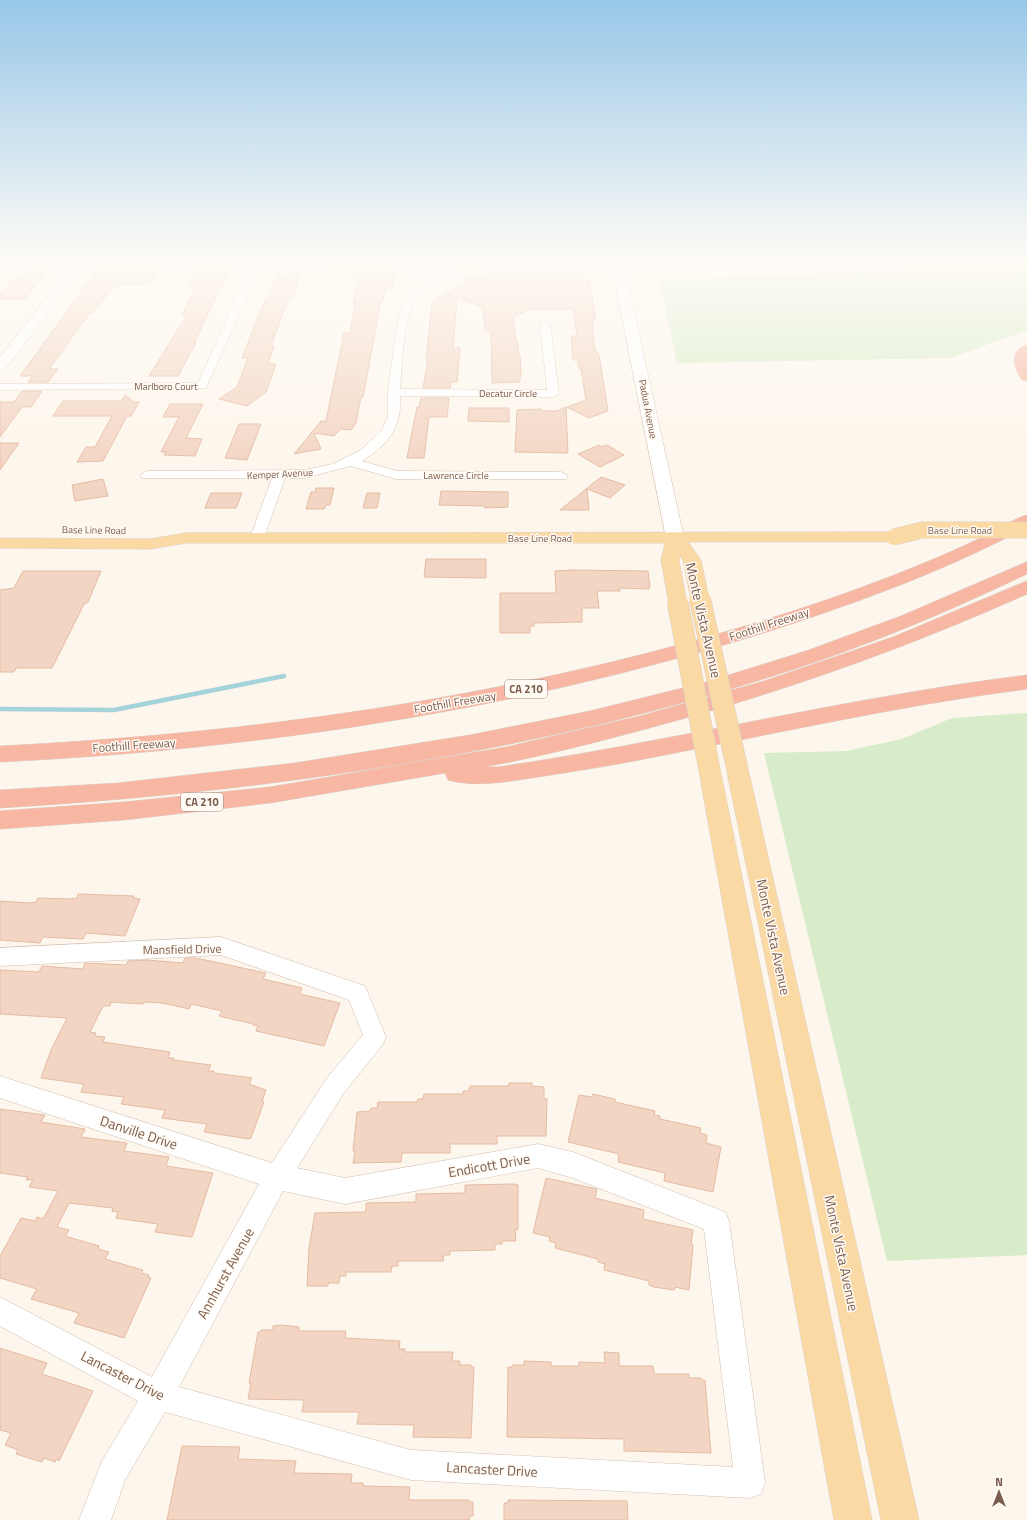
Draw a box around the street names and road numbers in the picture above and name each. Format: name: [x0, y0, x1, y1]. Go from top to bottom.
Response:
street label: Padua Avenue: [635, 378, 661, 440]
street label: Marlboro Court: [134, 379, 198, 394]
street label: Decatur Circle: [479, 386, 537, 401]
street label: Kemper Avenue: [247, 465, 313, 483]
street label: Lawrence Circle: [423, 468, 489, 483]
street label: Base Line Road: [62, 522, 126, 538]
street label: Base Line Road: [928, 523, 992, 538]
street label: Base Line Road: [508, 531, 572, 546]
street label: Monte Vista Avenue: [680, 560, 728, 680]
street label: Foothill Freeway: [727, 602, 812, 646]
road number: CA 210: [505, 680, 547, 698]
street label: Foothill Freeway: [412, 685, 498, 719]
street label: Foothill Freeway: [92, 733, 176, 757]
road number: CA 210: [181, 793, 223, 811]
street label: Monte Vista Avenue: [751, 877, 797, 997]
street label: Mansfield Drive: [142, 939, 222, 959]
street label: Danville Drive: [97, 1110, 181, 1154]
street label: Endicott Drive: [446, 1147, 532, 1183]
street label: Monte Vista Avenue: [819, 1193, 865, 1313]
street label: Annhurst Avenue: [191, 1224, 259, 1322]
street label: Lancaster Drive: [78, 1345, 168, 1405]
street label: Lancaster Drive: [446, 1456, 538, 1482]

